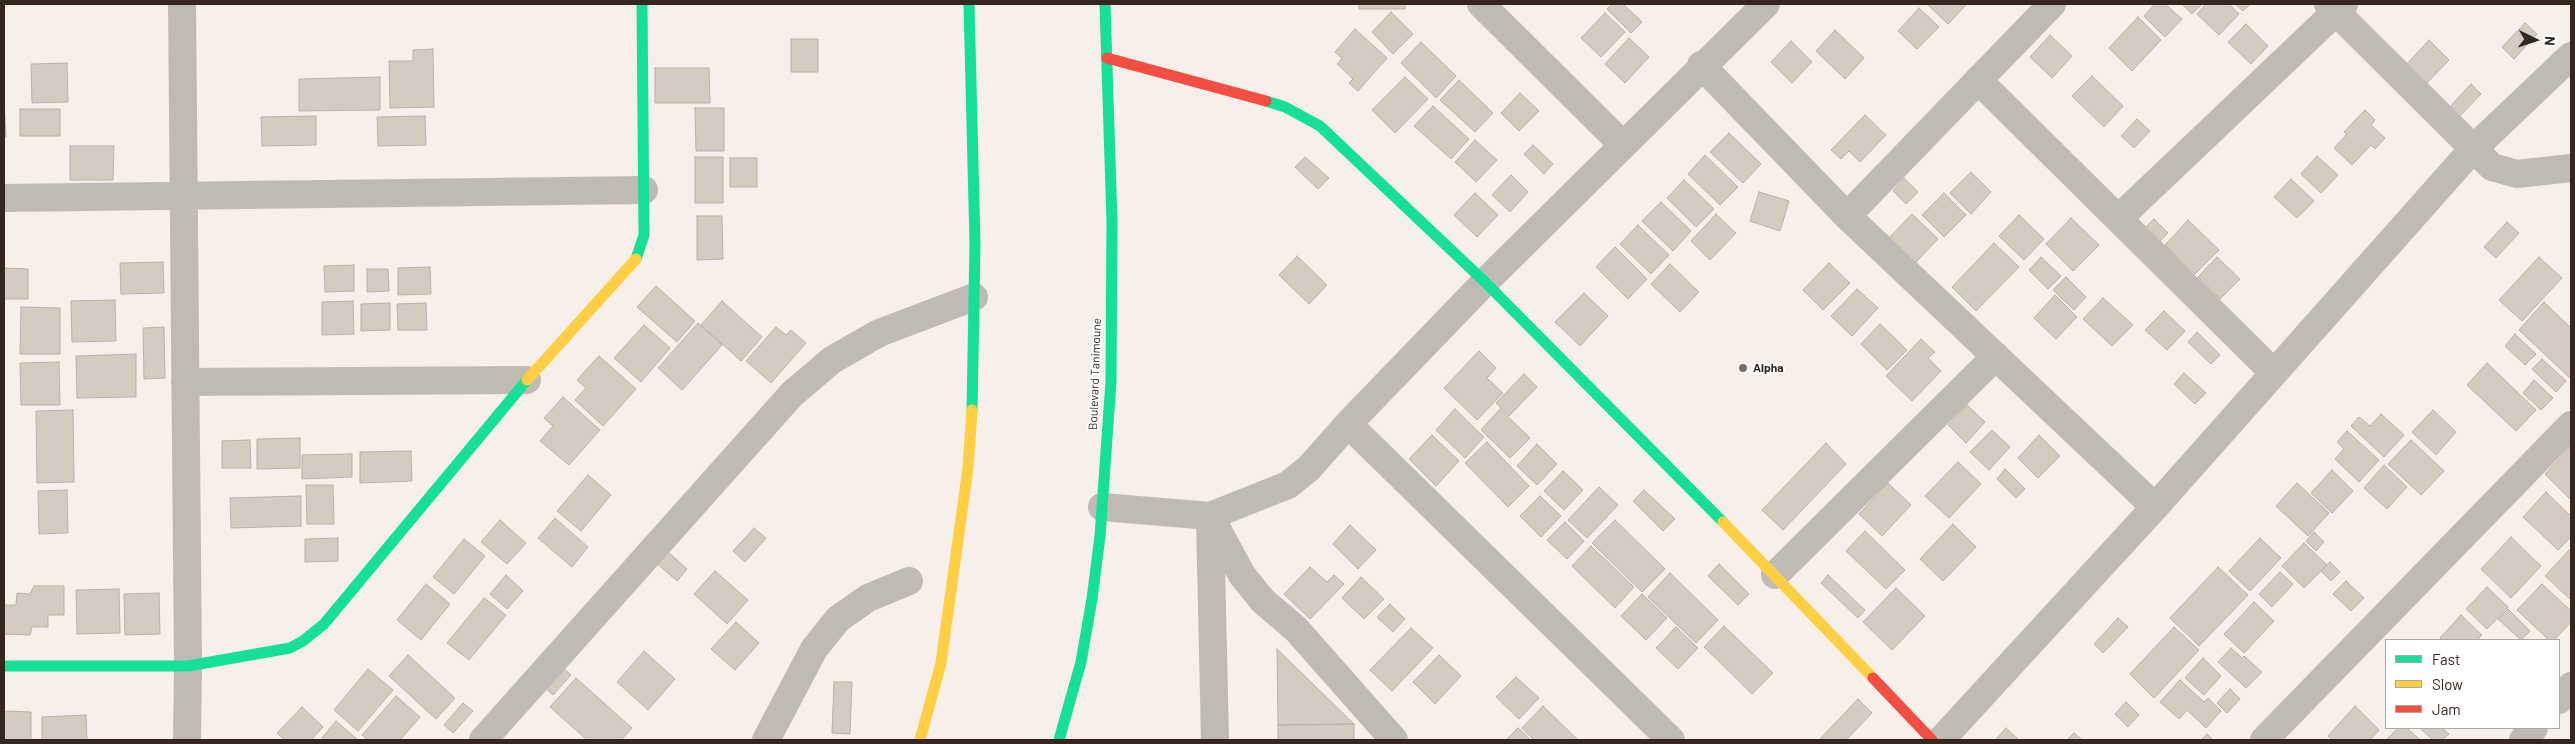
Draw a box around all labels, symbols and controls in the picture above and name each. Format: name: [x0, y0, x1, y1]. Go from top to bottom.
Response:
north arrow: [2510, 15, 2560, 65]
text: N: [2542, 36, 2559, 46]
street label: Boulevard Tanimoune: [1086, 318, 1104, 430]
place label: Alpha: [1753, 361, 1784, 375]
marker: Alpha: [1737, 362, 1749, 374]
legend: [2385, 639, 2560, 729]
text: Fast: [2432, 650, 2460, 668]
text: Slow: [2432, 675, 2463, 693]
text: Jam: [2432, 700, 2461, 718]

